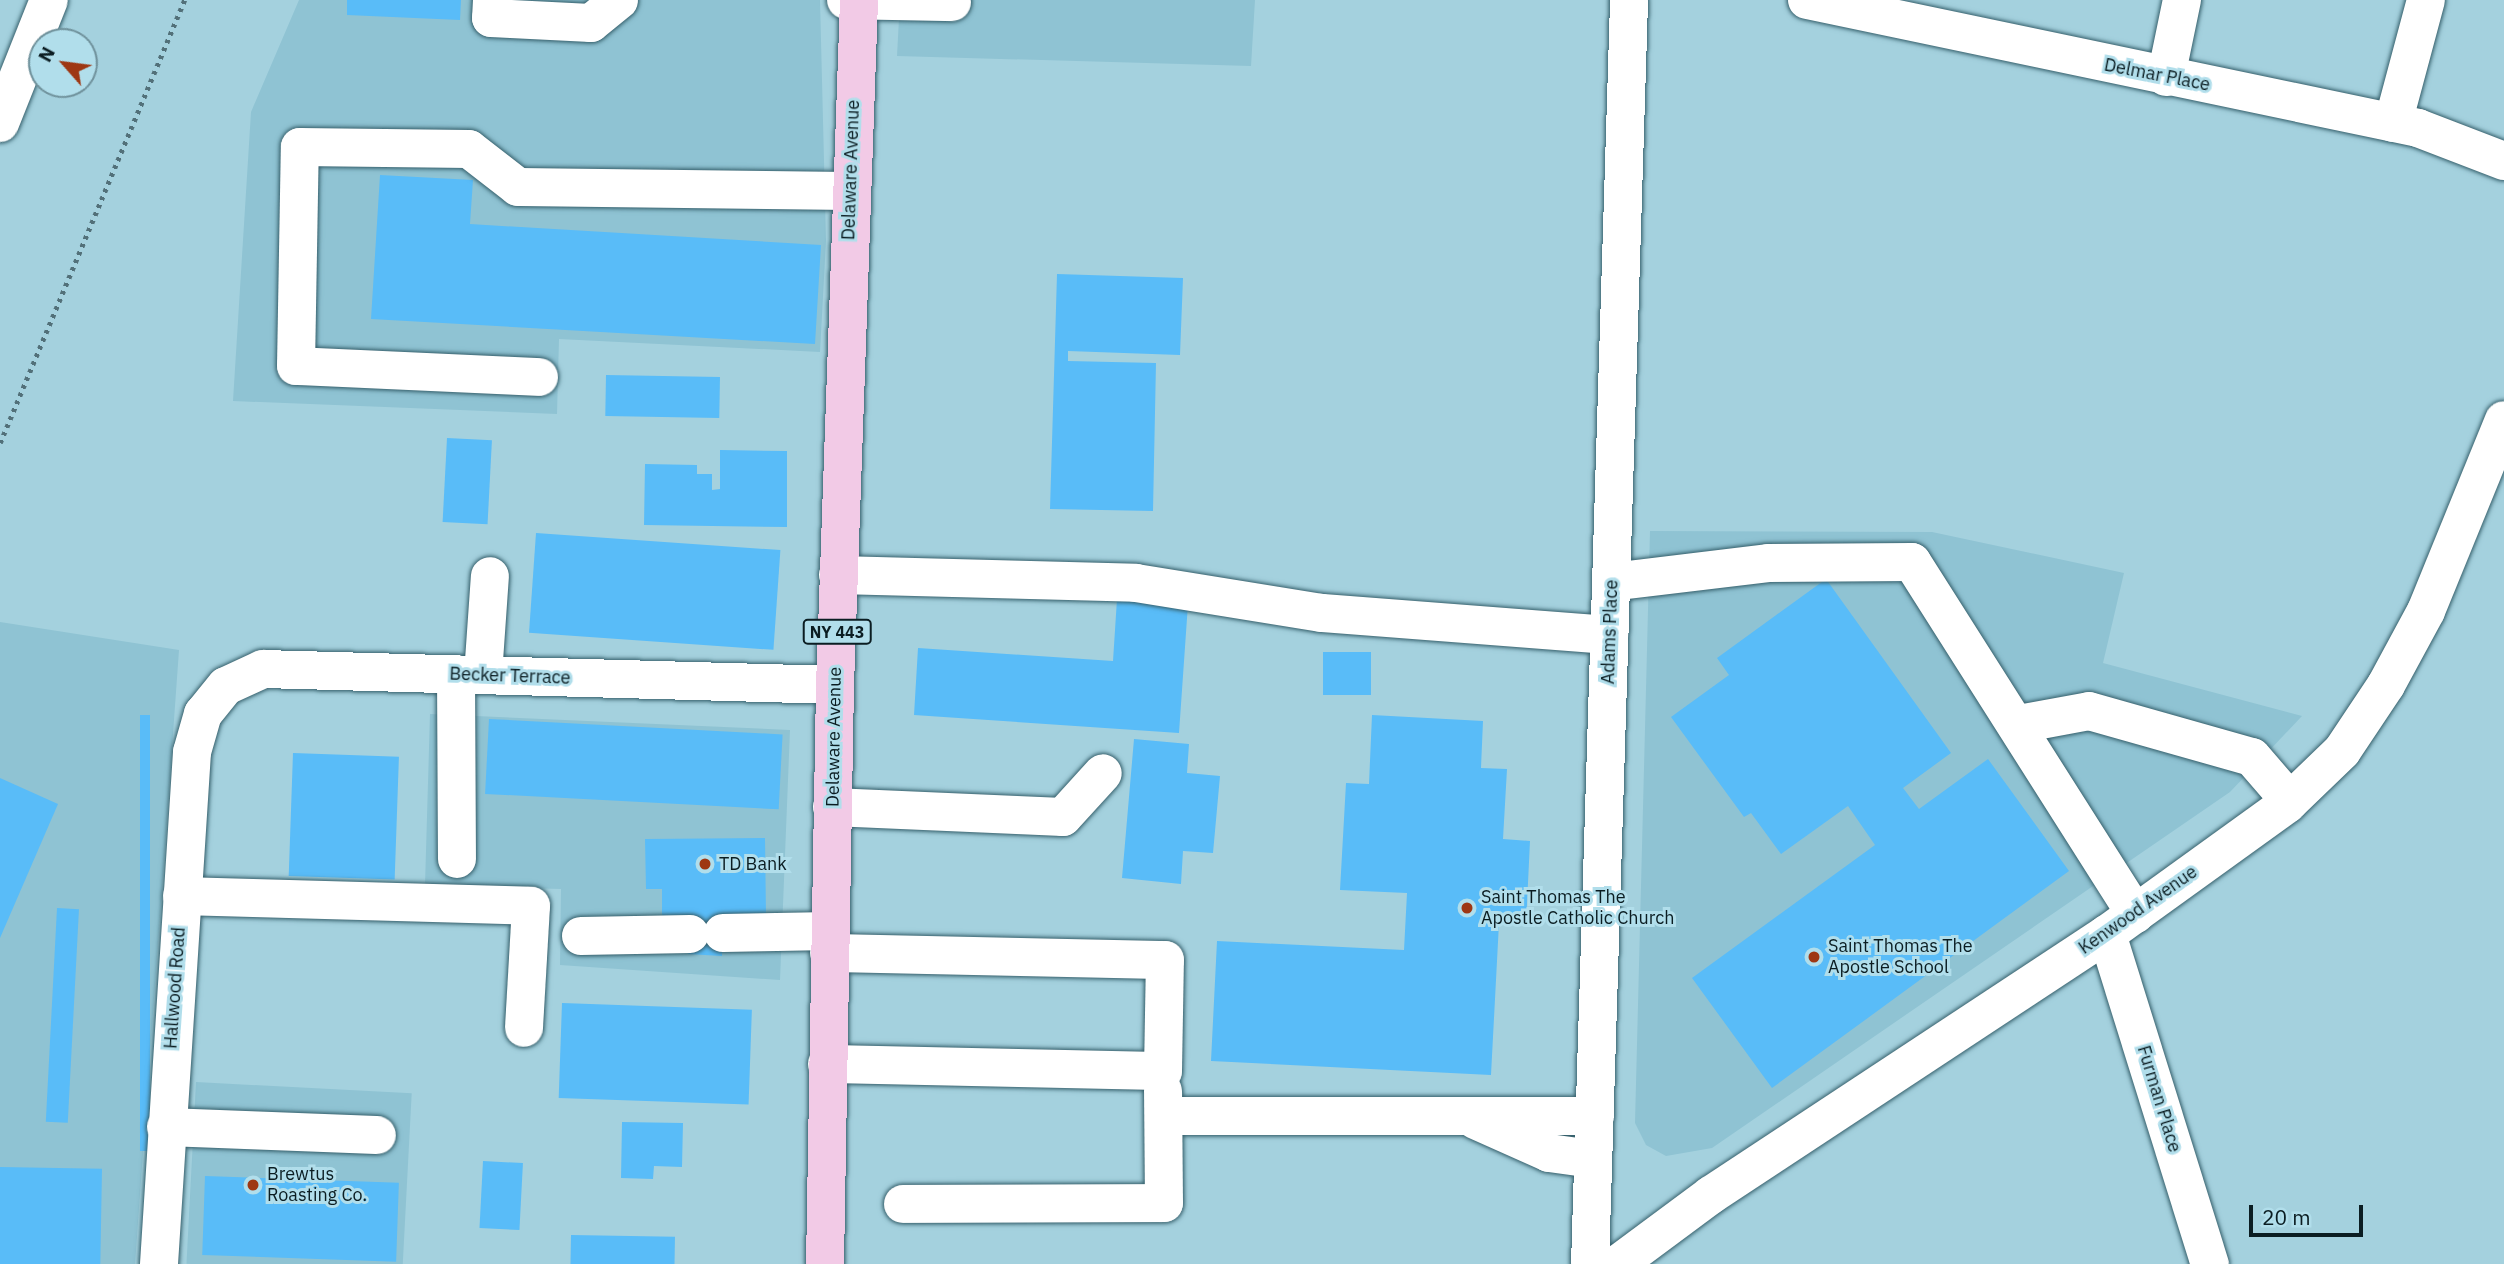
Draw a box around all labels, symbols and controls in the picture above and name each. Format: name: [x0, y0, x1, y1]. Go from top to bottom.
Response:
north arrow: [28, 28, 98, 98]
text: N: [32, 42, 60, 66]
street label: Delmar Place: [2102, 54, 2212, 96]
street label: Delaware Avenue: [838, 99, 864, 241]
street label: Adams Place: [1597, 579, 1623, 685]
road number: NY 443: [802, 620, 872, 645]
street label: Becker Terrace: [449, 663, 571, 689]
street label: Delaware Avenue: [822, 667, 846, 807]
place label: TD Bank: [719, 853, 787, 875]
marker: TD Bank: [697, 856, 713, 872]
street label: Kenwood Avenue: [2075, 861, 2201, 959]
place label: Saint Thomas The Apostle Catholic Church: [1481, 887, 1675, 930]
marker: Saint Thomas The Apostle Catholic Church: [1459, 900, 1475, 916]
street label: Hallwood Road: [160, 926, 190, 1050]
place label: Saint Thomas The Apostle School: [1828, 936, 1973, 978]
marker: Saint Thomas The Apostle School: [1806, 949, 1822, 965]
street label: Furman Place: [2133, 1043, 2185, 1155]
place label: Brewtus Roasting Co.: [267, 1164, 367, 1206]
marker: Brewtus Roasting Co.: [245, 1177, 261, 1193]
scale bar: [2252, 1190, 2366, 1234]
text: 20 m: [2262, 1203, 2311, 1231]

